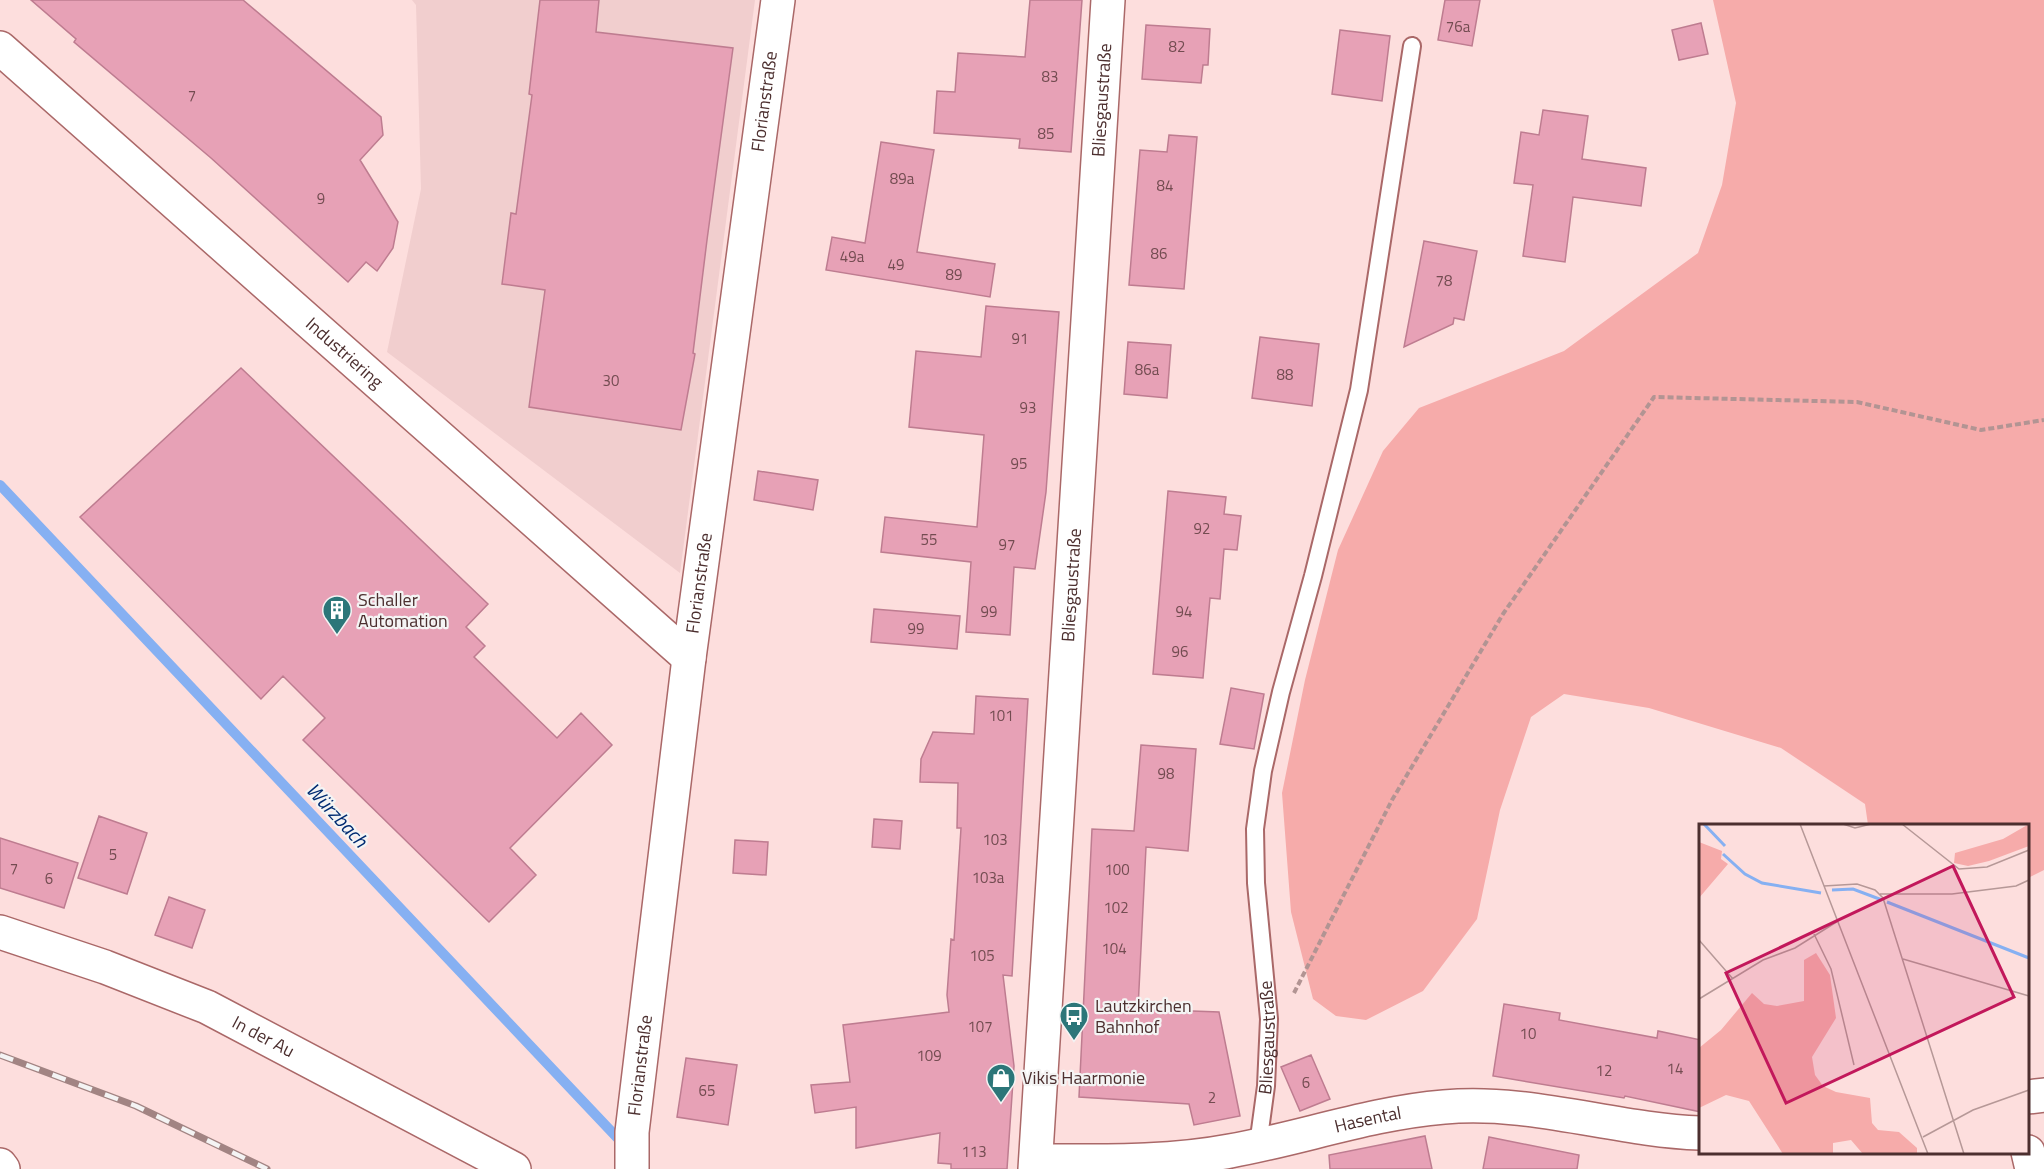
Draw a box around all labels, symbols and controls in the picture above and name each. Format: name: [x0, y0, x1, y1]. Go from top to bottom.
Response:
house number: 76a: [1446, 15, 1471, 38]
house number: 82: [1169, 35, 1185, 58]
street label: Bliesgaustraße: [1084, 42, 1118, 158]
street label: Florianstraße: [744, 49, 784, 153]
house number: 83: [1042, 65, 1058, 88]
house number: 7: [188, 84, 196, 107]
house number: 85: [1038, 122, 1054, 145]
house number: 89a: [890, 167, 915, 190]
house number: 84: [1157, 174, 1173, 197]
house number: 9: [317, 187, 325, 210]
house number: 86: [1151, 242, 1167, 265]
house number: 49a: [840, 245, 865, 268]
house number: 49: [888, 253, 904, 276]
house number: 89: [946, 263, 962, 286]
house number: 78: [1436, 269, 1452, 292]
street label: Industriering: [300, 311, 390, 395]
house number: 91: [1012, 327, 1028, 350]
house number: 86a: [1135, 358, 1160, 381]
house number: 88: [1277, 363, 1293, 386]
house number: 30: [603, 369, 619, 392]
house number: 93: [1020, 396, 1036, 419]
house number: 95: [1011, 452, 1027, 475]
house number: 92: [1194, 517, 1210, 540]
street label: Bliesgaustraße: [1054, 527, 1088, 643]
house number: 55: [921, 528, 937, 551]
street label: Florianstraße: [678, 531, 719, 635]
house number: 97: [999, 533, 1015, 556]
place label: Schaller Automation: [358, 586, 448, 634]
building icon: Schaller Automation: [321, 594, 353, 636]
house number: 99: [981, 600, 997, 623]
house number: 94: [1176, 600, 1192, 623]
house number: 99: [908, 617, 924, 640]
house number: 96: [1172, 640, 1188, 663]
house number: 101: [988, 704, 1014, 727]
house number: 98: [1158, 762, 1174, 785]
water label: Würzbach: [299, 775, 376, 855]
inset map: [1699, 824, 2029, 1154]
house number: 103: [982, 828, 1008, 851]
house number: 5: [109, 843, 117, 866]
house number: 7: [10, 857, 18, 880]
house number: 100: [1104, 858, 1130, 881]
house number: 103a: [972, 866, 1005, 889]
house number: 6: [45, 867, 53, 890]
house number: 102: [1103, 896, 1129, 919]
house number: 104: [1101, 937, 1127, 960]
house number: 105: [969, 944, 995, 967]
street label: Bliesgaustraße: [1251, 980, 1282, 1096]
place label: Lautzkirchen Bahnhof: [1095, 992, 1192, 1040]
bus stop icon: Lautzkirchen Bahnhof: [1058, 1000, 1090, 1042]
street label: In der Au: [228, 1009, 300, 1064]
street label: Florianstraße: [620, 1013, 659, 1117]
house number: 107: [967, 1015, 993, 1038]
house number: 10: [1520, 1022, 1536, 1045]
house number: 109: [916, 1044, 942, 1067]
house number: 14: [1667, 1057, 1683, 1080]
house number: 12: [1596, 1059, 1612, 1082]
shop icon: Vikis Haarmonie: [985, 1062, 1017, 1104]
place label: Vikis Haarmonie: [1022, 1064, 1145, 1091]
house number: 6: [1302, 1071, 1310, 1094]
house number: 65: [699, 1079, 715, 1102]
house number: 2: [1208, 1086, 1216, 1109]
street label: Hasental: [1331, 1099, 1403, 1139]
house number: 113: [961, 1140, 987, 1163]

